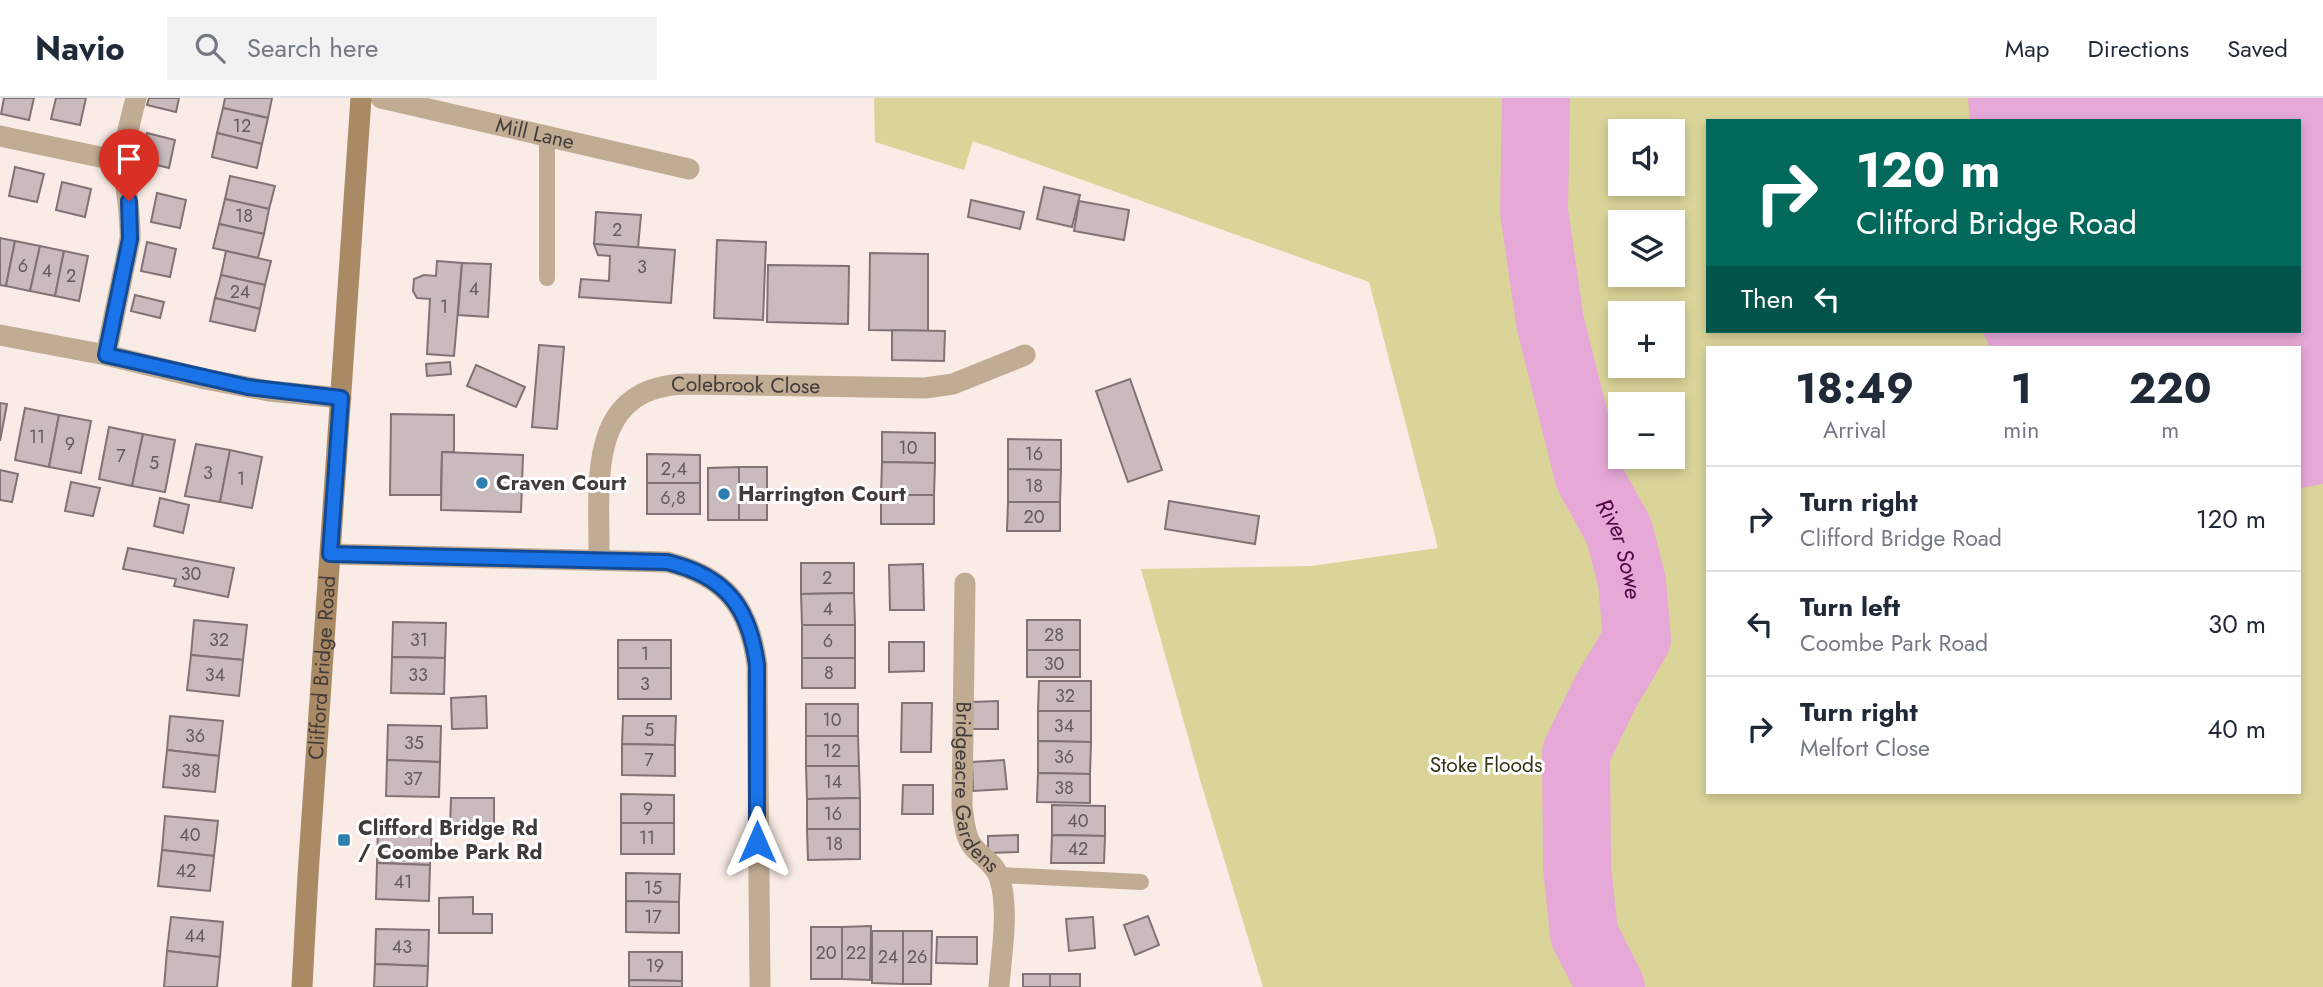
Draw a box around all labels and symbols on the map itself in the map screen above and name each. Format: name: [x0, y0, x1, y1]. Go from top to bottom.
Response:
street label: Mill Lane: [493, 110, 577, 157]
house number: 12: [233, 113, 251, 139]
pin: [99, 129, 159, 201]
house number: 18: [235, 203, 253, 229]
house number: 2: [612, 217, 622, 243]
house number: 6: [18, 253, 28, 279]
house number: 3: [637, 254, 647, 280]
house number: 4: [42, 258, 52, 284]
house number: 2: [66, 263, 76, 289]
house number: 4: [469, 276, 479, 302]
house number: 24: [230, 279, 250, 305]
house number: 1: [440, 294, 448, 320]
street label: Colebrook Close: [670, 369, 821, 401]
house number: 11: [29, 424, 45, 450]
house number: 9: [65, 431, 75, 457]
house number: 10: [899, 435, 918, 461]
house number: 16: [1025, 441, 1043, 467]
house number: 7: [116, 443, 126, 469]
house number: 5: [149, 450, 159, 476]
house number: 2,4: [661, 456, 687, 482]
house number: 3: [203, 460, 213, 486]
house number: 1: [237, 466, 245, 492]
place label: Craven Court: [496, 468, 627, 498]
house number: 18: [1025, 473, 1043, 499]
marker: Craven Court: [474, 475, 490, 491]
place label: Harrington Court: [738, 479, 906, 509]
house number: 6,8: [660, 485, 686, 511]
marker: Harrington Court: [716, 486, 732, 502]
water label: River Sowe: [1587, 492, 1650, 601]
house number: 20: [1023, 504, 1045, 530]
house number: 30: [181, 561, 202, 587]
house number: 2: [822, 565, 832, 591]
street label: Clifford Bridge Road: [301, 575, 343, 761]
house number: 4: [823, 596, 833, 622]
house number: 28: [1044, 622, 1064, 648]
house number: 32: [209, 627, 229, 653]
house number: 31: [410, 627, 428, 653]
house number: 6: [823, 628, 833, 654]
house number: 1: [641, 641, 649, 667]
house number: 30: [1044, 651, 1065, 677]
house number: 8: [824, 660, 834, 686]
house number: 34: [205, 662, 225, 688]
house number: 33: [408, 662, 428, 688]
house number: 3: [640, 671, 650, 697]
house number: 32: [1055, 683, 1075, 709]
street label: Bridgeacre Gardens: [947, 701, 1007, 879]
house number: 10: [823, 707, 842, 733]
house number: 34: [1054, 713, 1074, 739]
house number: 5: [644, 717, 654, 743]
house number: 36: [185, 723, 205, 749]
house number: 35: [404, 730, 424, 756]
house number: 12: [823, 738, 841, 764]
house number: 36: [1054, 744, 1074, 770]
house number: 7: [644, 747, 654, 773]
park label: Stoke Floods: [1430, 750, 1542, 780]
house number: 38: [181, 758, 201, 784]
house number: 37: [403, 766, 423, 792]
house number: 14: [824, 769, 842, 795]
house number: 38: [1054, 775, 1074, 801]
house number: 9: [643, 796, 653, 822]
house number: 16: [824, 801, 842, 827]
position arrow: [720, 805, 794, 879]
house number: 40: [1067, 808, 1089, 834]
place label: Clifford Bridge Rd / Coombe Park Rd: [358, 813, 542, 867]
house number: 40: [179, 822, 201, 848]
house number: 11: [639, 825, 655, 851]
house number: 18: [825, 831, 843, 857]
marker: Clifford Bridge Rd / Coombe Park Rd: [336, 832, 352, 848]
house number: 42: [1068, 836, 1088, 862]
house number: 42: [176, 858, 196, 884]
house number: 41: [394, 869, 412, 895]
house number: 15: [644, 875, 662, 901]
house number: 17: [644, 904, 662, 930]
house number: 44: [185, 923, 206, 949]
house number: 43: [392, 934, 412, 960]
house number: 20: [815, 940, 837, 966]
house number: 22: [846, 940, 866, 966]
house number: 24: [878, 944, 898, 970]
house number: 26: [907, 944, 927, 970]
house number: 19: [646, 953, 664, 979]

